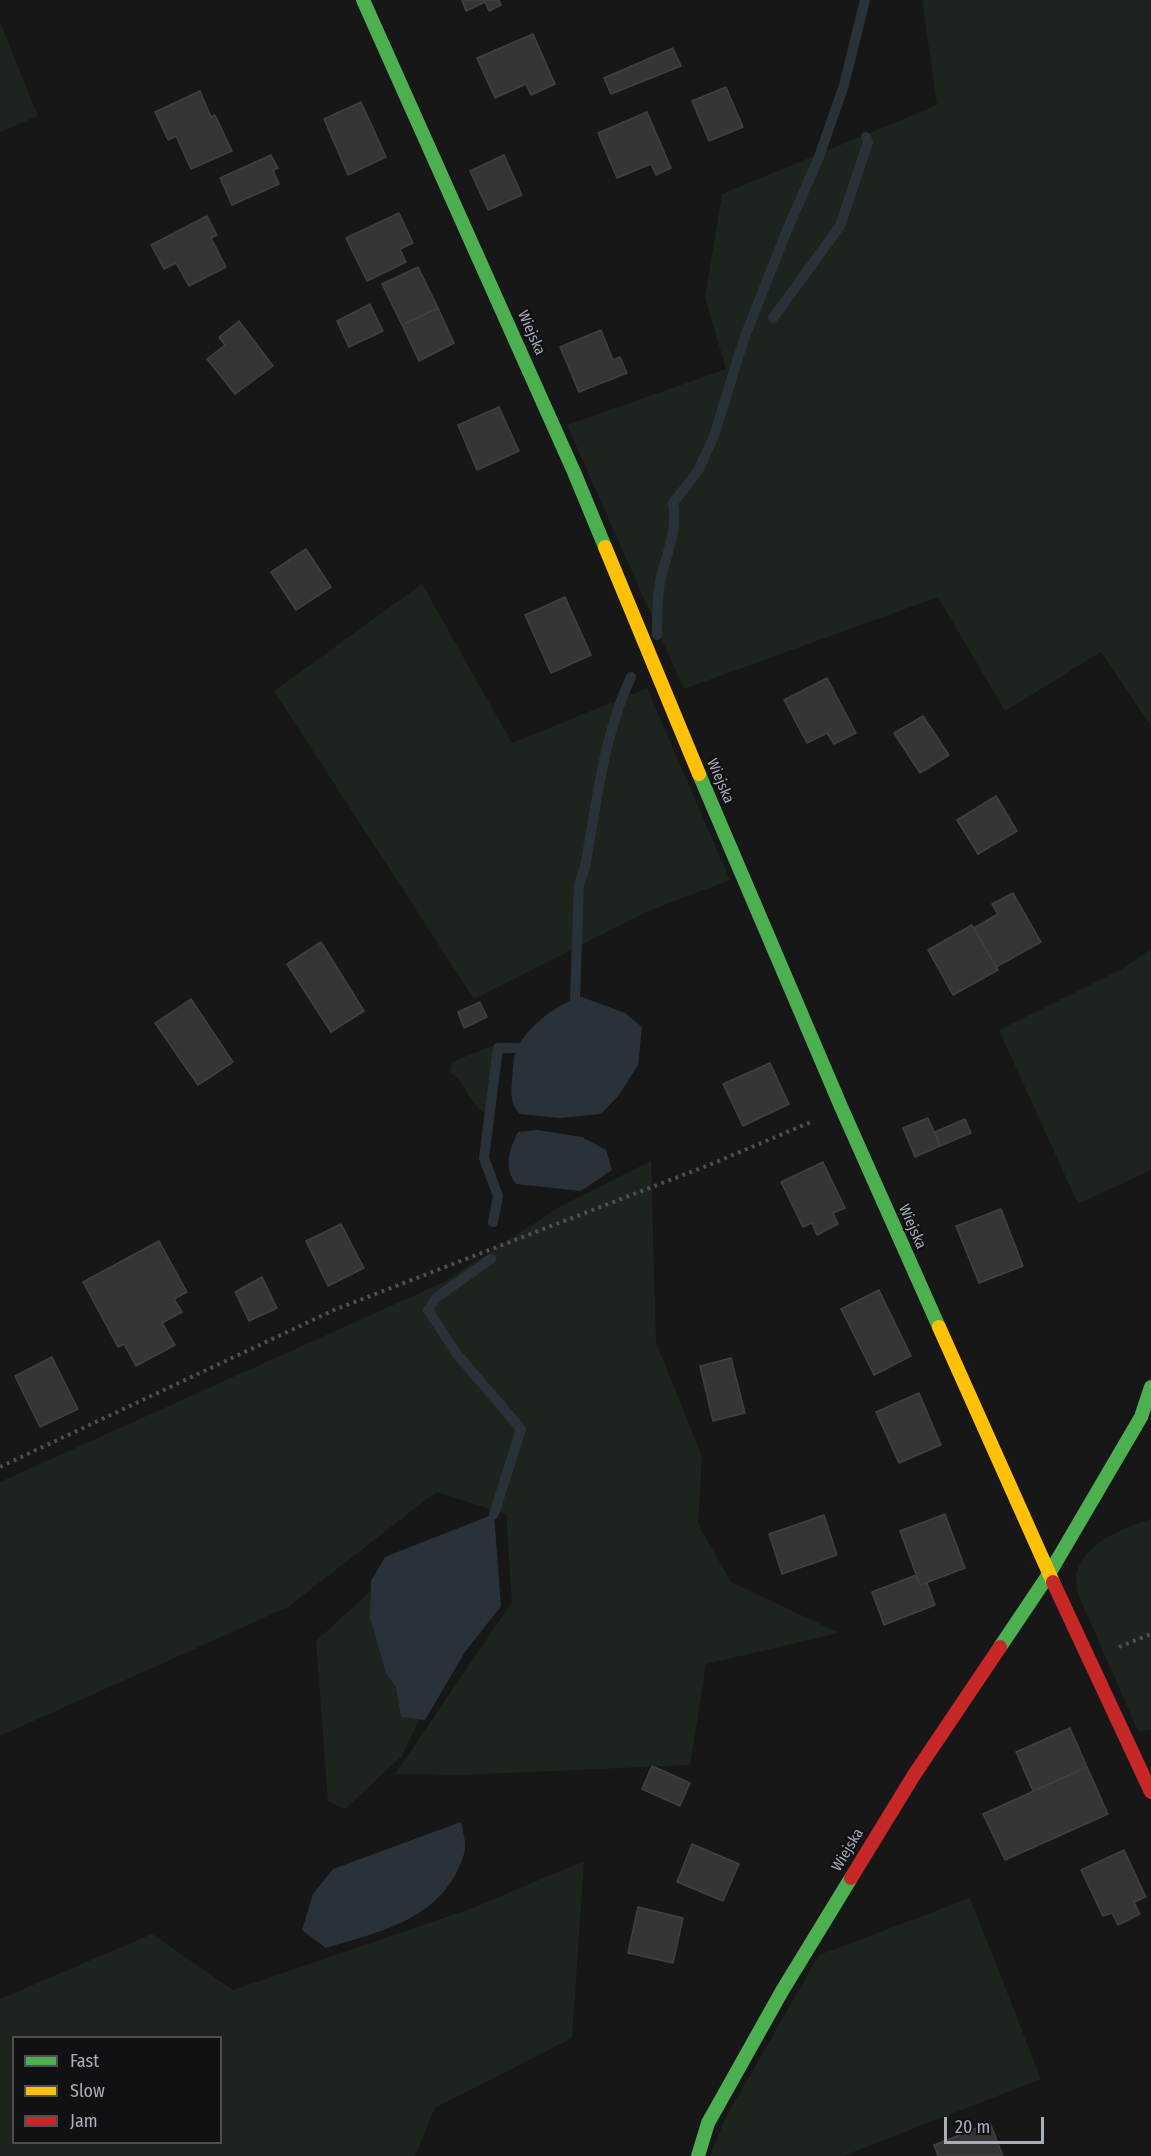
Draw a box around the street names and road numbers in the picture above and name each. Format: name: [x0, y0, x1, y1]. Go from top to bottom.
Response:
street label: Wiejska: [513, 308, 549, 358]
street label: Wiejska: [703, 756, 737, 806]
street label: Wiejska: [894, 1202, 930, 1252]
street label: Wiejska: [828, 1825, 868, 1875]

